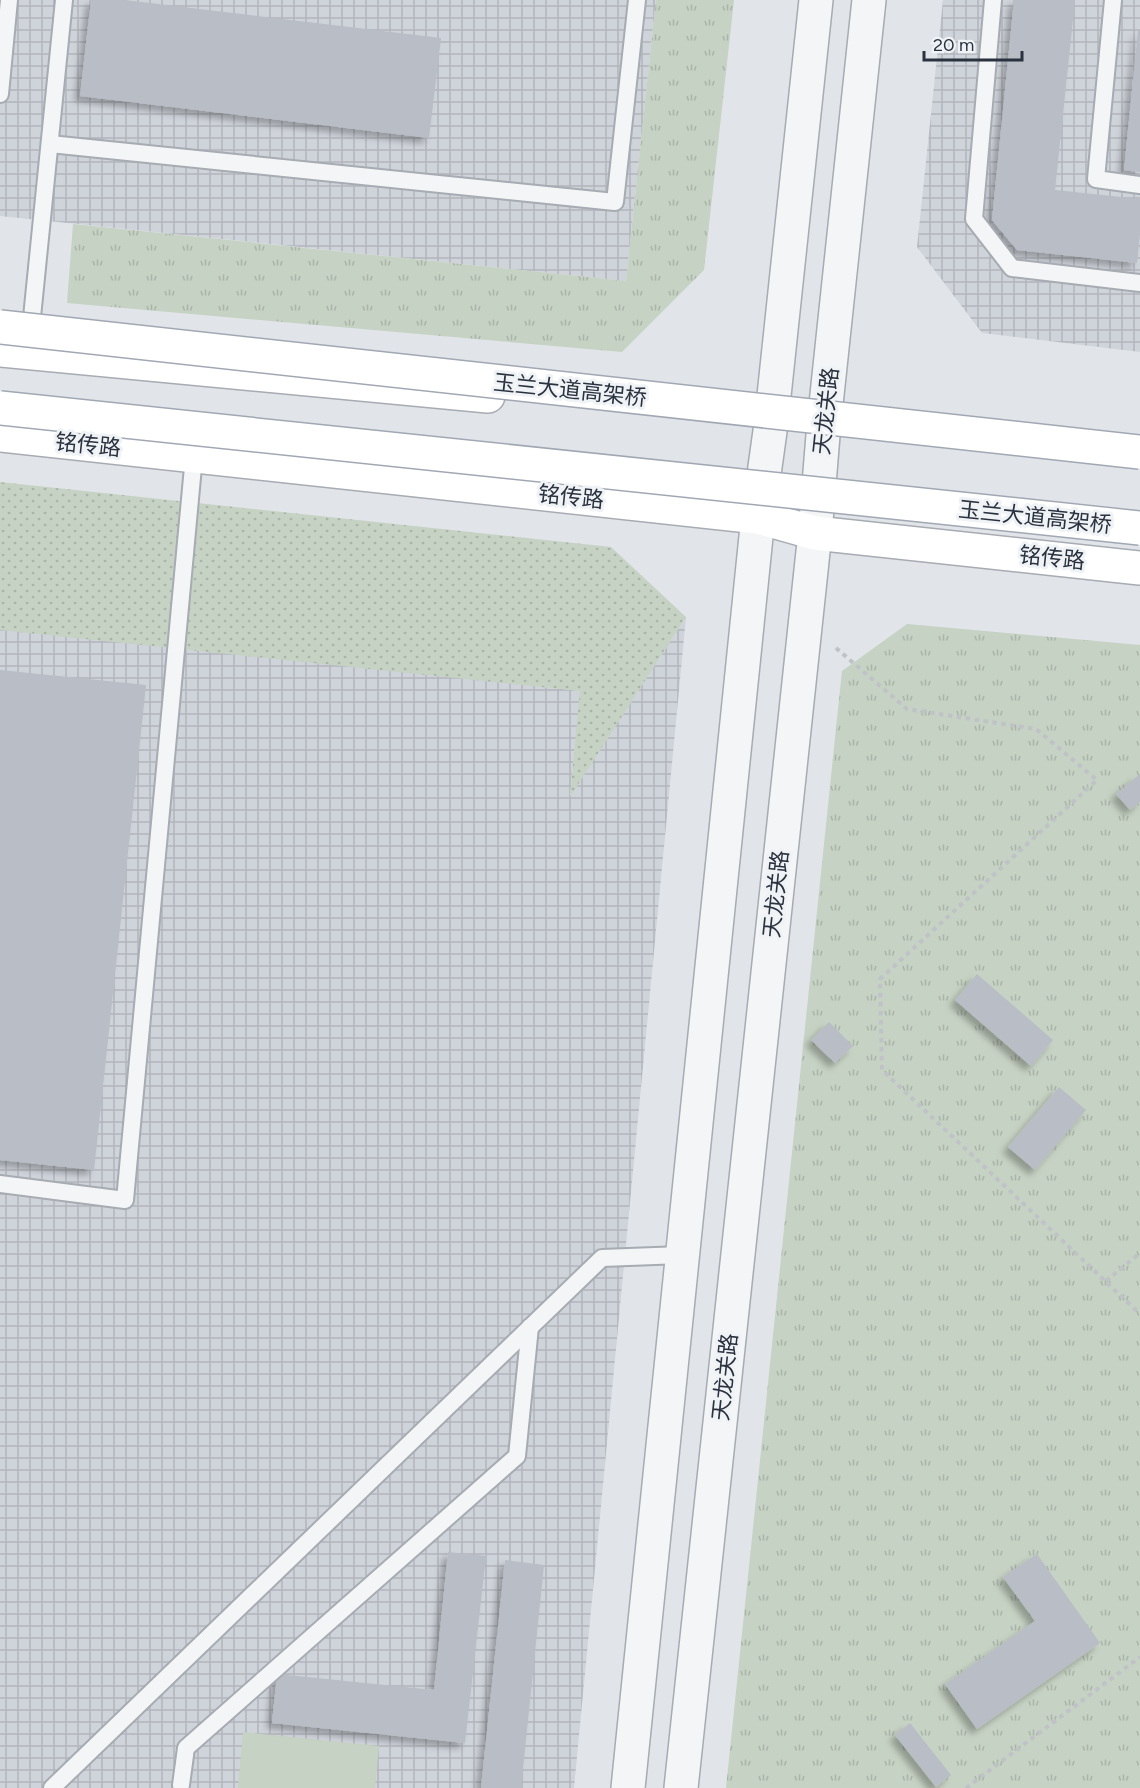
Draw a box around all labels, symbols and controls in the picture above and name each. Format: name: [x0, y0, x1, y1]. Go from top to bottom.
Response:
scale bar: [924, 24, 1022, 62]
text: 20 m: [933, 34, 974, 56]
street label: 天龙关路: [808, 366, 844, 456]
street label: 玉兰大道高架桥: [492, 369, 648, 411]
street label: 铭传路: [54, 428, 122, 462]
street label: 铭传路: [537, 480, 605, 514]
street label: 玉兰大道高架桥: [957, 496, 1113, 538]
street label: 铭传路: [1018, 541, 1086, 575]
street label: 天龙关路: [758, 849, 794, 939]
street label: 天龙关路: [707, 1332, 743, 1422]

